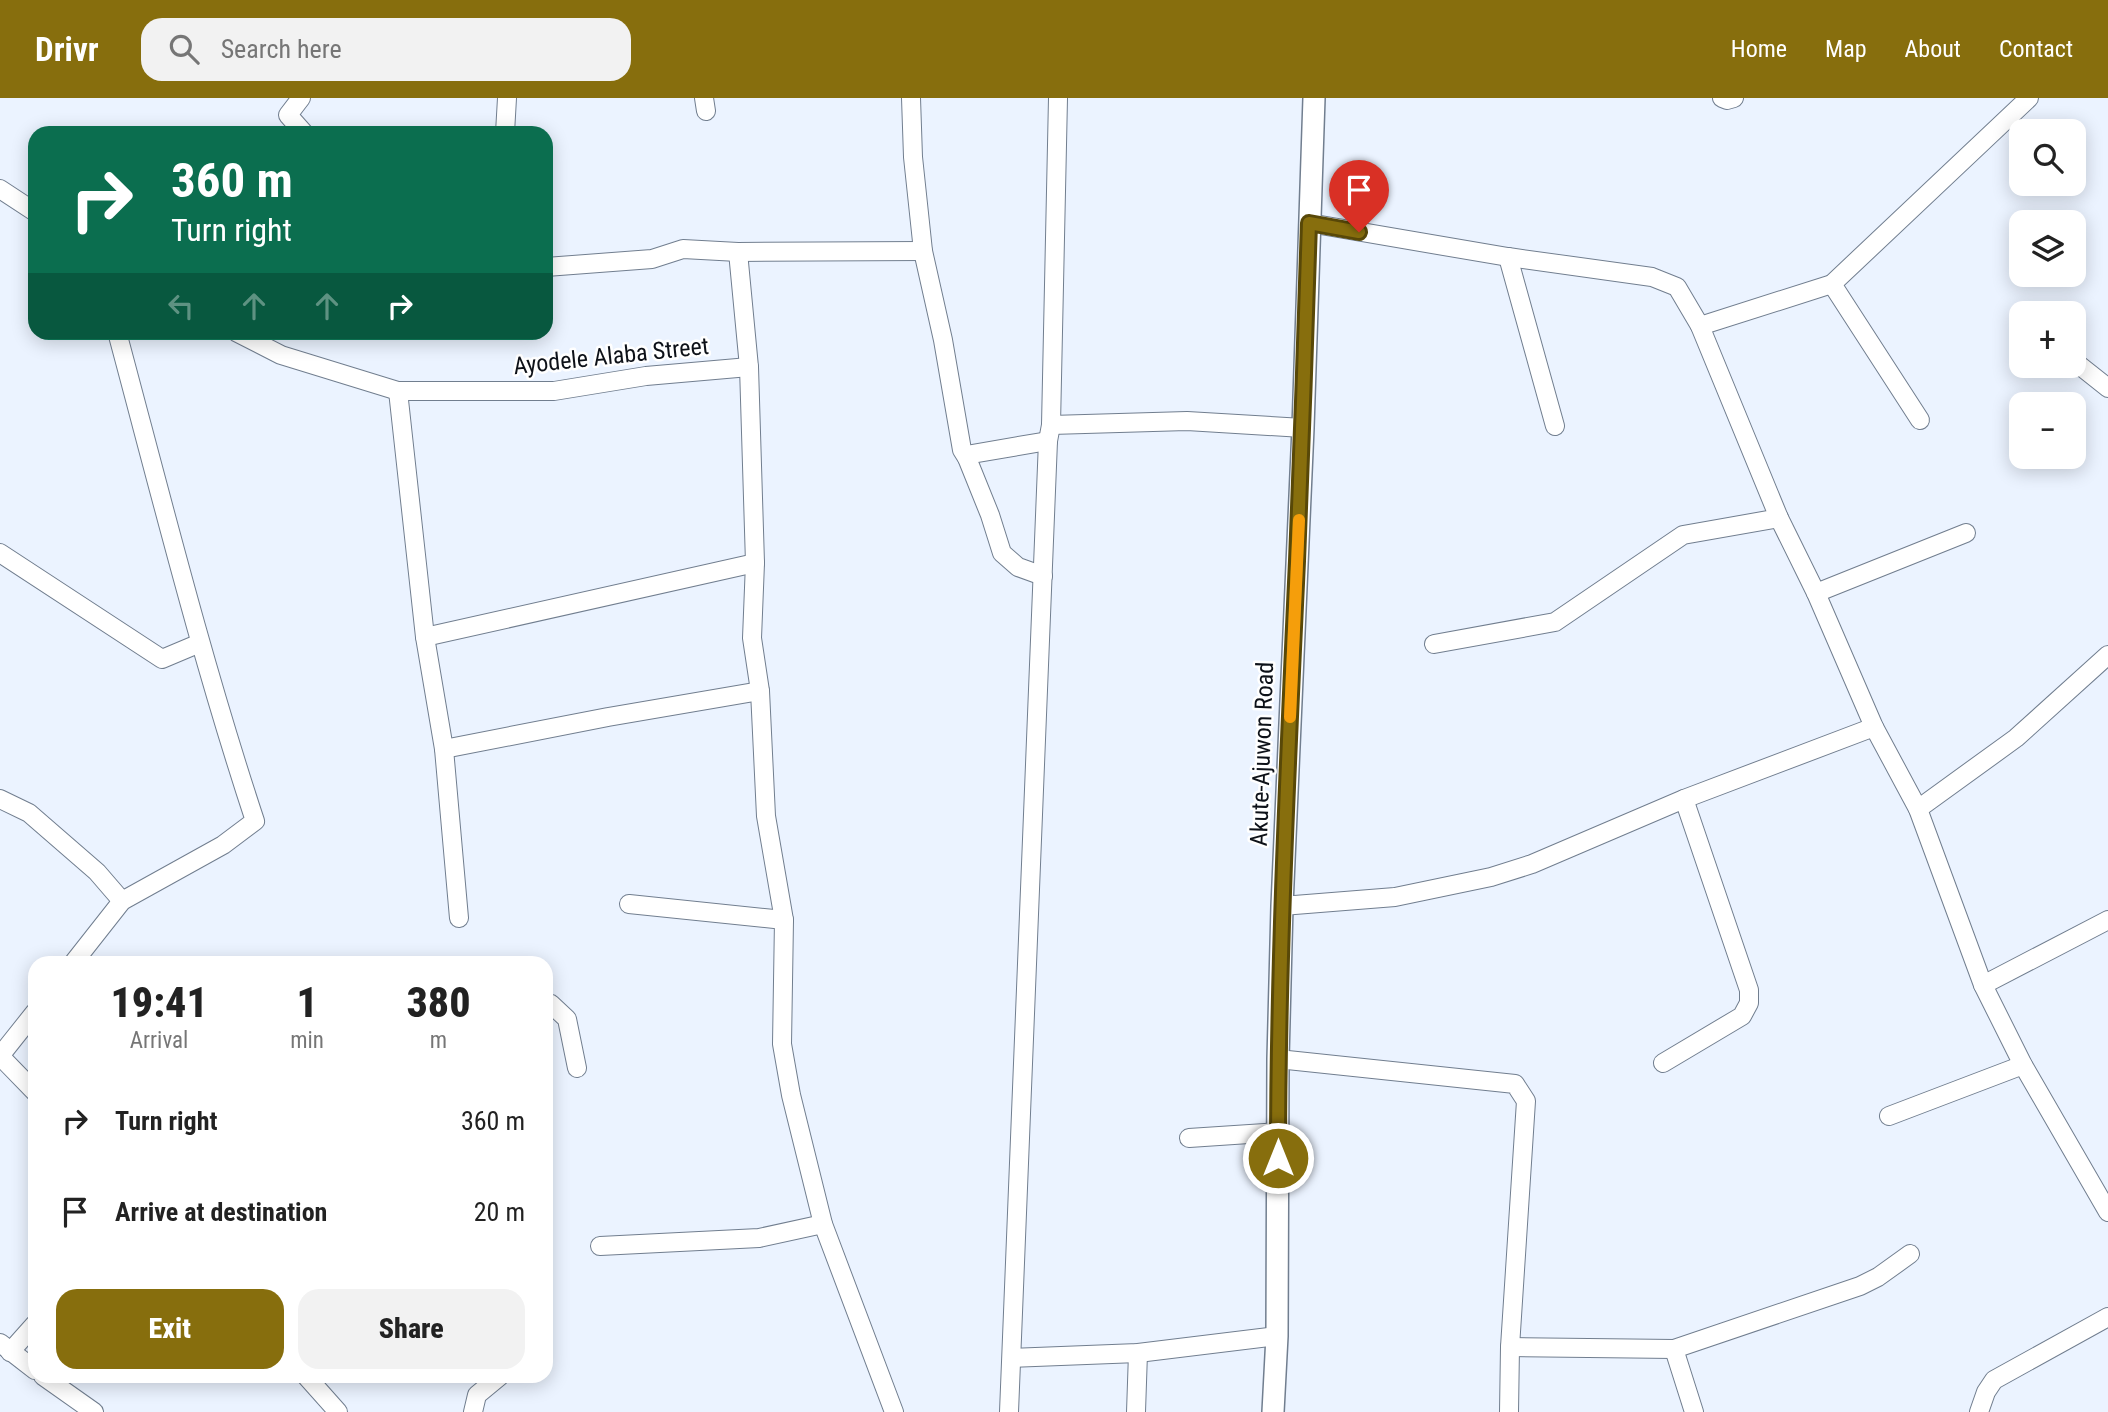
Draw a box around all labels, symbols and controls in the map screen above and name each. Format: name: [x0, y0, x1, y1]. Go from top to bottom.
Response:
search box: [141, 18, 631, 81]
text: Drivr: [35, 30, 99, 69]
icon: search: [165, 30, 203, 68]
text: Search here: [221, 34, 342, 64]
text: Home: [1731, 35, 1787, 63]
text: Map: [1825, 35, 1867, 63]
text: About: [1905, 35, 1961, 63]
text: Contact: [1999, 35, 2073, 63]
map controls: [2009, 119, 2086, 469]
button: search: [2009, 119, 2086, 196]
text: 360 m: [171, 152, 293, 209]
icon: right: [56, 154, 147, 245]
pin: [1329, 160, 1389, 232]
icon: arrive: [1340, 171, 1378, 209]
button: layers: [2009, 210, 2086, 287]
text: Turn right: [171, 211, 292, 249]
icon: left: [162, 287, 200, 325]
icon: ahead: [235, 287, 273, 325]
icon: ahead: [308, 287, 346, 325]
icon: right: [381, 287, 419, 325]
button: +: [2009, 301, 2086, 378]
street label: Ayodele Alaba Street: [512, 332, 710, 380]
button: −: [2009, 392, 2086, 469]
street label: Akute-Ajuwon Road: [1245, 661, 1279, 847]
text: 19:41: [110, 978, 208, 1027]
text: 1: [296, 978, 318, 1027]
text: 380: [406, 978, 471, 1027]
text: Arrival: [130, 1027, 188, 1054]
text: min: [290, 1027, 324, 1054]
text: m: [430, 1027, 447, 1054]
icon: right: [56, 1102, 94, 1140]
text: Turn right: [115, 1106, 217, 1136]
text: 360 m: [461, 1106, 525, 1136]
position arrow: [1241, 1121, 1315, 1195]
icon: arrive: [56, 1193, 94, 1231]
text: Arrive at destination: [115, 1197, 327, 1227]
text: 20 m: [474, 1197, 525, 1227]
button: Exit: [56, 1289, 284, 1369]
button: Share: [298, 1289, 525, 1369]

